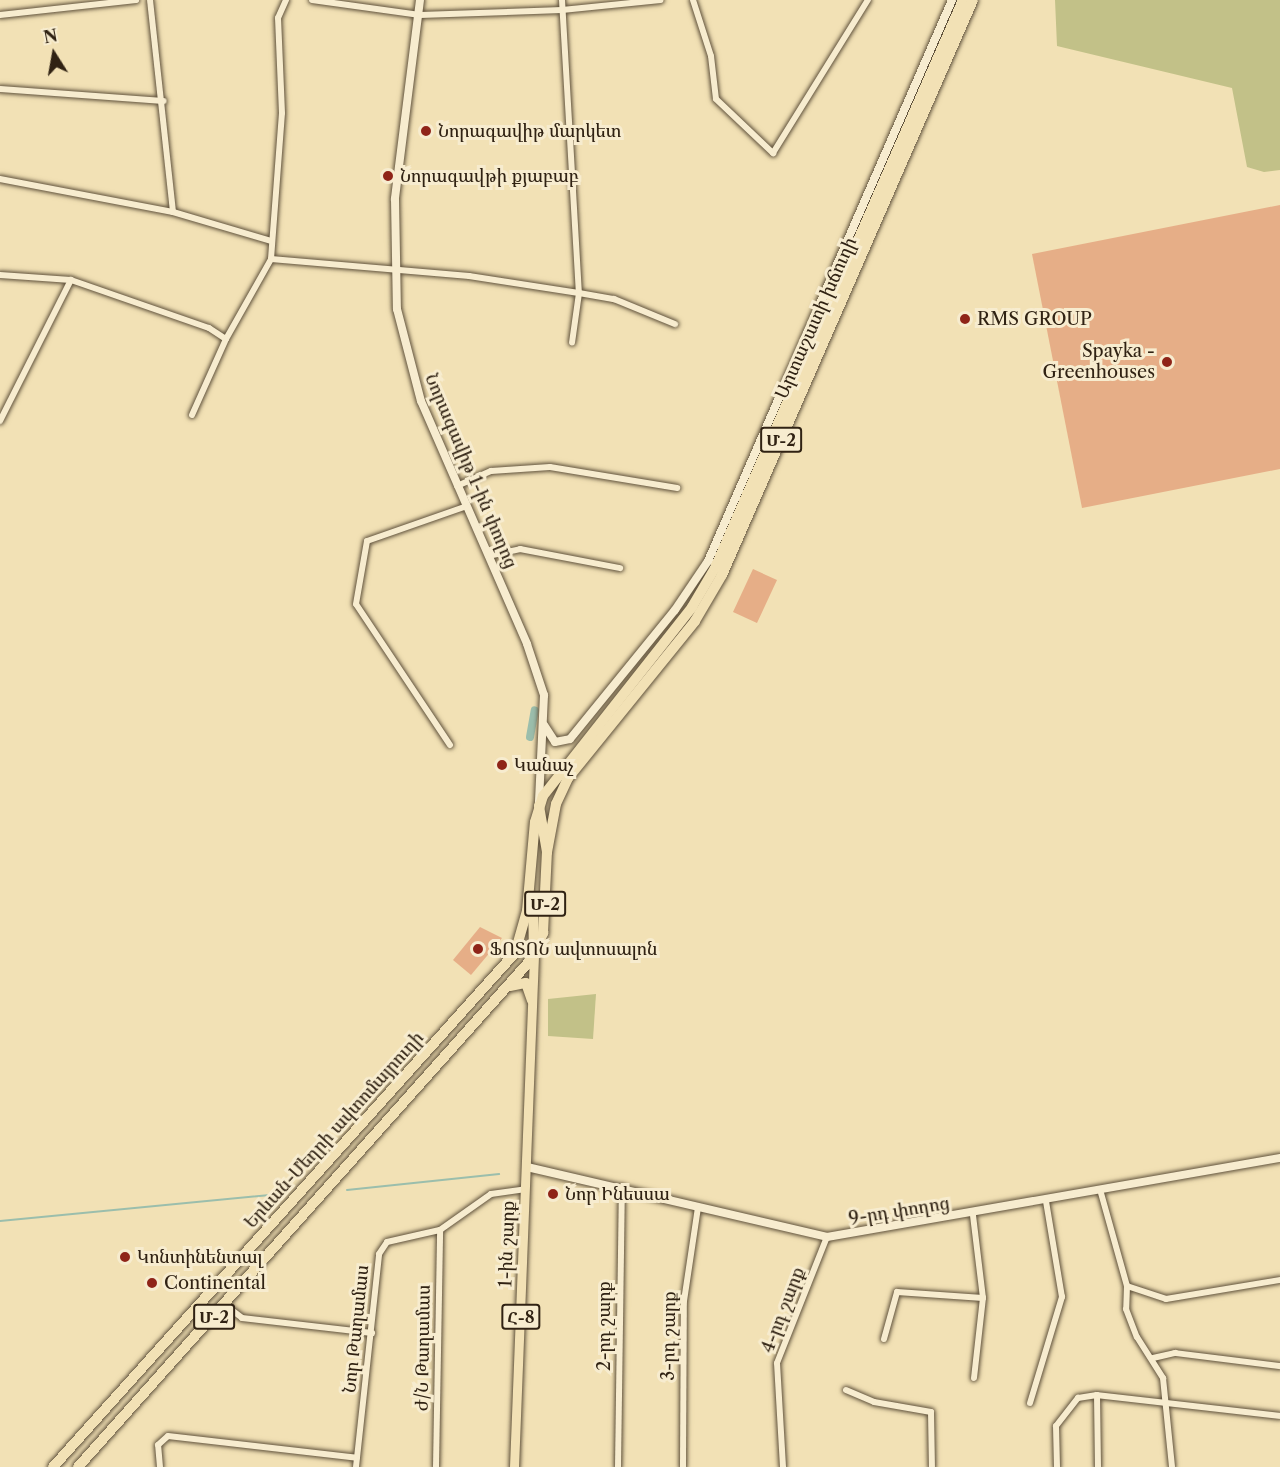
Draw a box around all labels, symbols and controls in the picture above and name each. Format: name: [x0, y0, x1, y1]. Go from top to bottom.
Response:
north arrow: [24, 24, 84, 84]
text: N: [42, 25, 59, 47]
place label: Նորագավիթ մարկետ: [438, 120, 621, 142]
marker: Նորագավիթ մարկետ: [419, 124, 433, 138]
place label: Նորագավթի քյաբաբ: [400, 165, 579, 187]
marker: Նորագավթի քյաբաբ: [381, 169, 395, 183]
street label: Արտաշատի խճուղի: [771, 234, 861, 402]
place label: RMS GROUP: [977, 308, 1092, 330]
marker: RMS GROUP: [958, 312, 972, 326]
place label: Spayka - Greenhouses: [1043, 341, 1155, 384]
marker: Spayka - Greenhouses: [1160, 355, 1174, 369]
street label: Նորագավիթ 1-ին փողոց: [420, 370, 522, 572]
road number: Մ-2: [760, 427, 802, 453]
place label: Կանաչ: [514, 754, 574, 776]
marker: Կանաչ: [495, 758, 509, 772]
road number: Մ-2: [524, 891, 566, 917]
place label: ՖՈՏՈՆ ավտոսալոն: [490, 938, 657, 960]
marker: ՖՈՏՈՆ ավտոսալոն: [471, 942, 485, 956]
street label: Երևան-Մեղրի ավտոմայրուղի: [240, 1027, 428, 1233]
place label: Նոր Ինեսսա: [565, 1183, 670, 1205]
marker: Նոր Ինեսսա: [546, 1187, 560, 1201]
street label: 9-րդ փողոց: [847, 1192, 951, 1230]
street label: 1-ին շարք: [495, 1200, 519, 1288]
place label: Կոնտինենտալ: [137, 1246, 263, 1268]
marker: Կոնտինենտալ: [118, 1250, 132, 1264]
street label: Նոր Թաղամաս: [339, 1264, 373, 1394]
street label: 4-րդ շարք: [757, 1264, 809, 1356]
place label: Continental: [164, 1272, 266, 1294]
marker: Continental: [145, 1276, 159, 1290]
street label: 2-րդ շարք: [593, 1281, 615, 1371]
street label: Ժ/Ն Թաղամաս: [411, 1284, 435, 1412]
street label: 3-րդ շարք: [657, 1291, 681, 1381]
road number: Մ-2: [193, 1304, 235, 1330]
road number: Հ-8: [500, 1304, 542, 1330]

